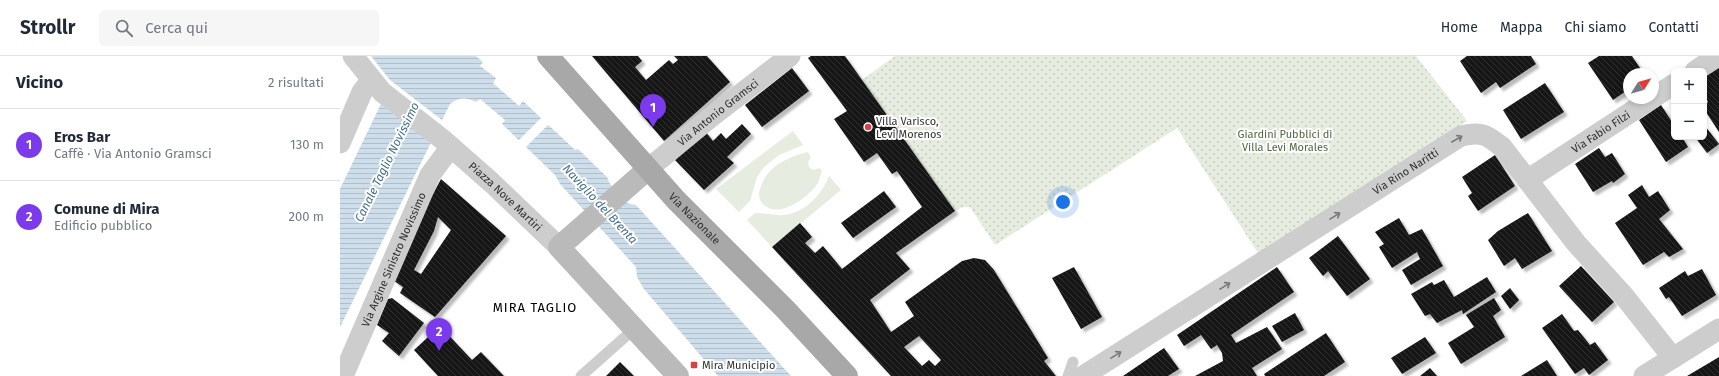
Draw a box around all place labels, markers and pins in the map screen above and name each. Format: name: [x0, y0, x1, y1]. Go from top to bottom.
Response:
pin: 1: [640, 94, 666, 127]
place label: Villa Varisco, Levi Morenos: [876, 115, 941, 141]
marker: Villa Varisco, Levi Morenos: [863, 122, 873, 132]
pin: 2: [426, 318, 452, 351]
place label: Mira Municipio: [702, 359, 775, 372]
marker: Mira Municipio: [689, 360, 699, 370]

